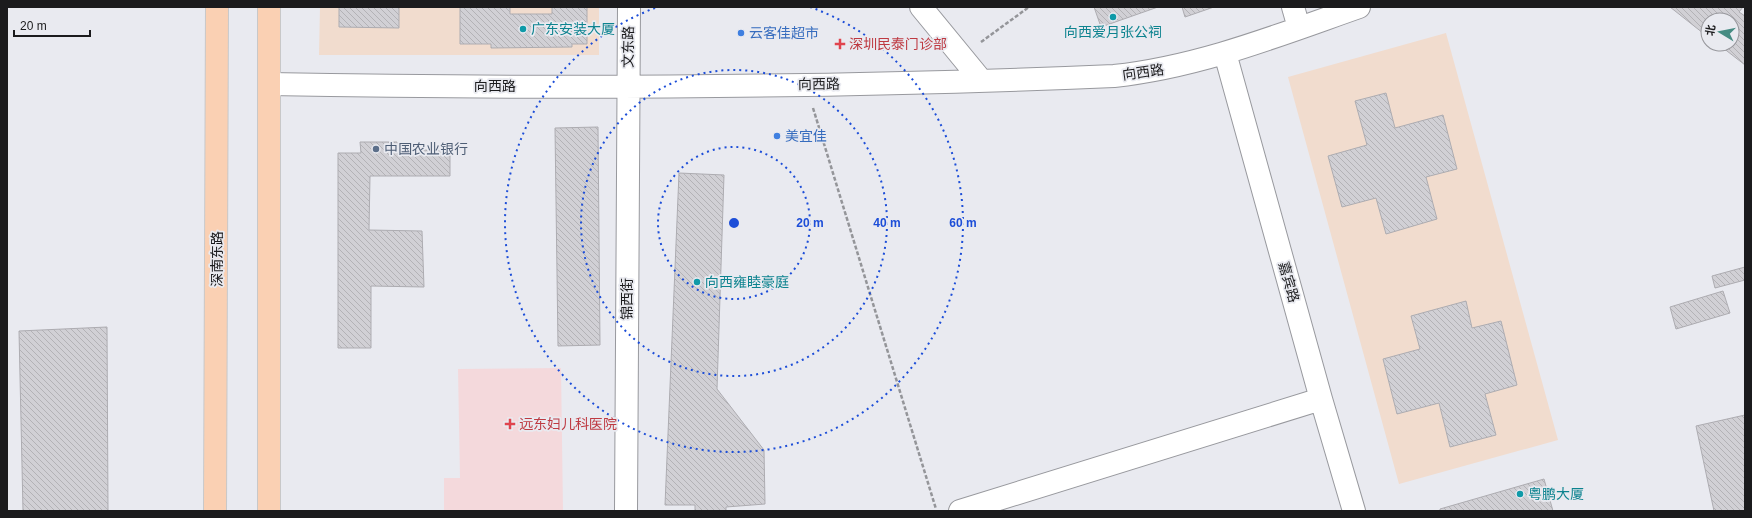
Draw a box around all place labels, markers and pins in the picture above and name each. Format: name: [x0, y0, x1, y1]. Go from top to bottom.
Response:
marker: 向西爱月张公祠: [1108, 12, 1118, 22]
place label: 广东安装大厦: [531, 21, 615, 37]
marker: 广东安装大厦: [518, 24, 528, 34]
place label: 向西爱月张公祠: [1064, 24, 1162, 40]
place label: 云客佳超市: [749, 25, 819, 41]
marker: 云客佳超市: [736, 28, 746, 38]
place label: 深圳民泰门诊部: [849, 36, 947, 52]
marker: 深圳民泰门诊部: [834, 38, 846, 50]
place label: 美宜佳: [785, 128, 827, 144]
marker: 美宜佳: [772, 131, 782, 141]
place label: 中国农业银行: [384, 141, 468, 157]
marker: 中国农业银行: [371, 144, 381, 154]
centre of rings: [727, 216, 741, 230]
place label: 向西雍睦豪庭: [705, 274, 789, 290]
marker: 向西雍睦豪庭: [692, 277, 702, 287]
place label: 远东妇儿科医院: [519, 416, 617, 432]
marker: 远东妇儿科医院: [504, 418, 516, 430]
place label: 粤鹏大厦: [1528, 486, 1584, 502]
marker: 粤鹏大厦: [1515, 489, 1525, 499]

